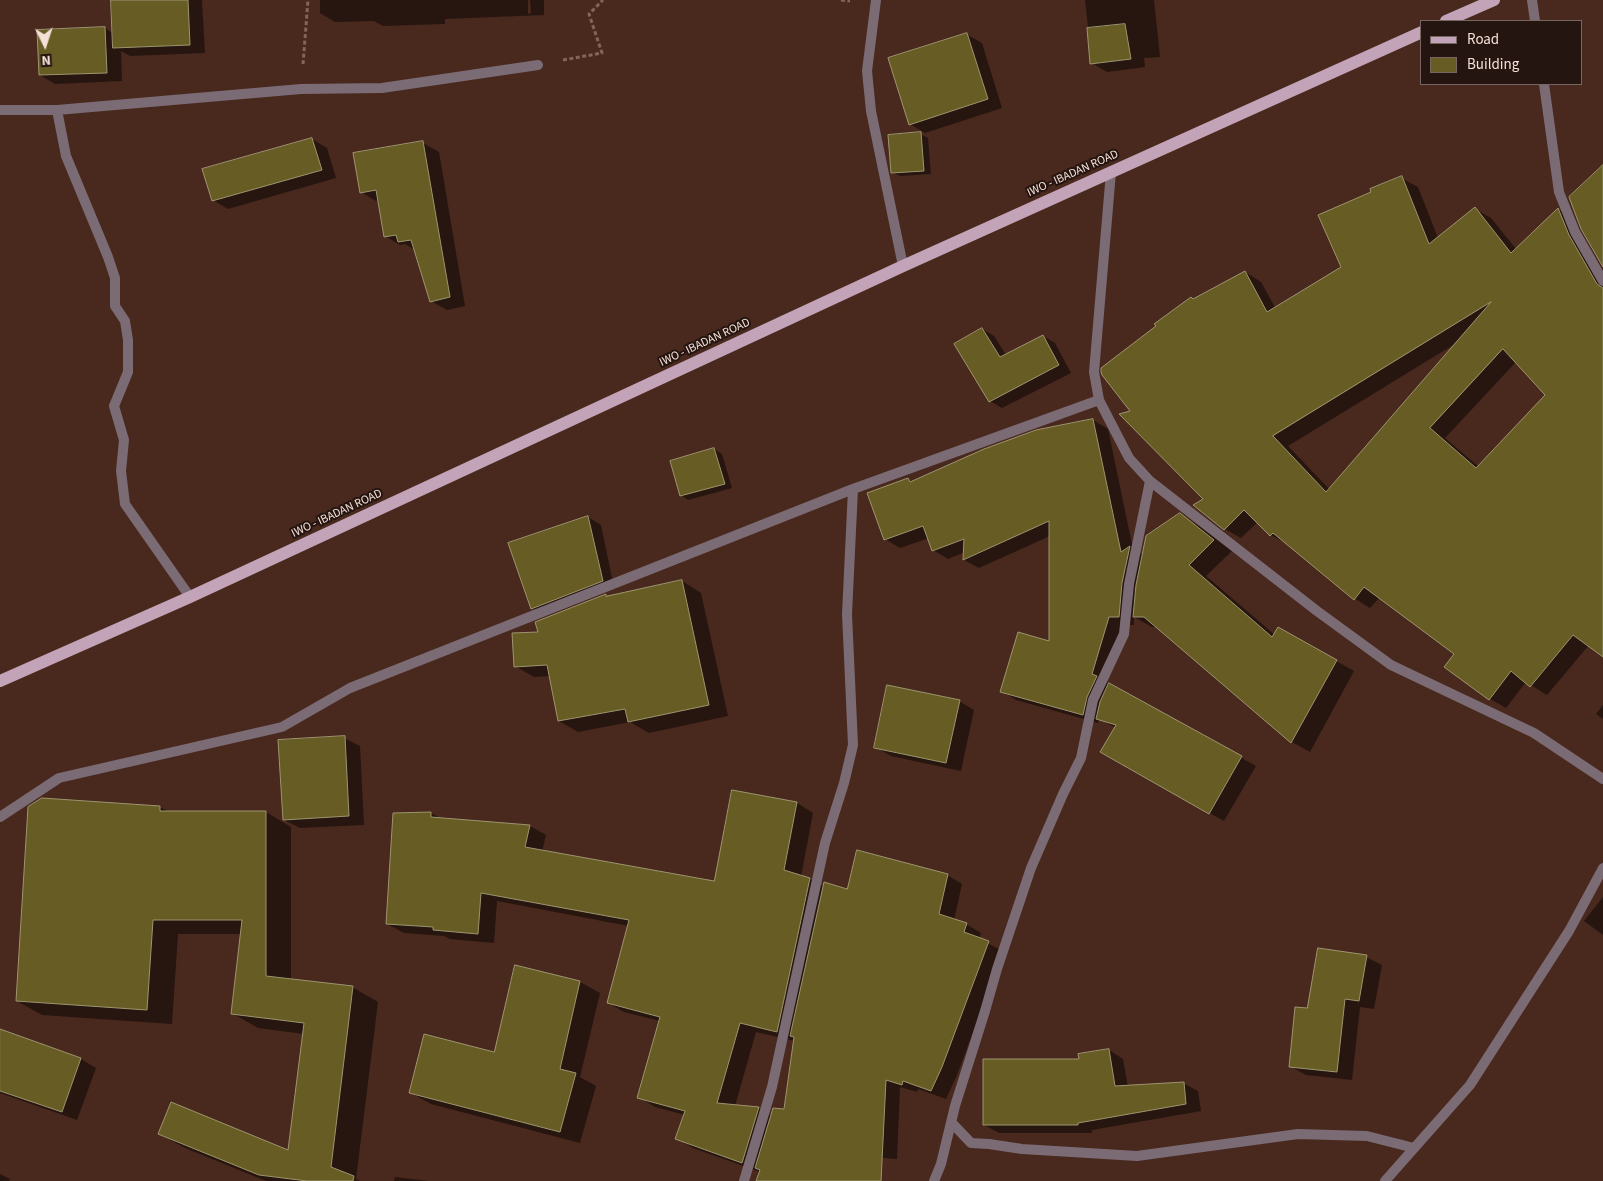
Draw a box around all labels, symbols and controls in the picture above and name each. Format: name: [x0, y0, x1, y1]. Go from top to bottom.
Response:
north arrow: [20, 20, 70, 70]
legend: [1420, 20, 1583, 85]
text: Road: [1467, 29, 1499, 50]
text: N: [41, 50, 51, 70]
text: Building: [1467, 54, 1519, 75]
street label: IWO - IBADAN ROAD: [1025, 147, 1121, 201]
street label: IWO - IBADAN ROAD: [657, 316, 753, 370]
street label: IWO - IBADAN ROAD: [289, 487, 385, 541]

